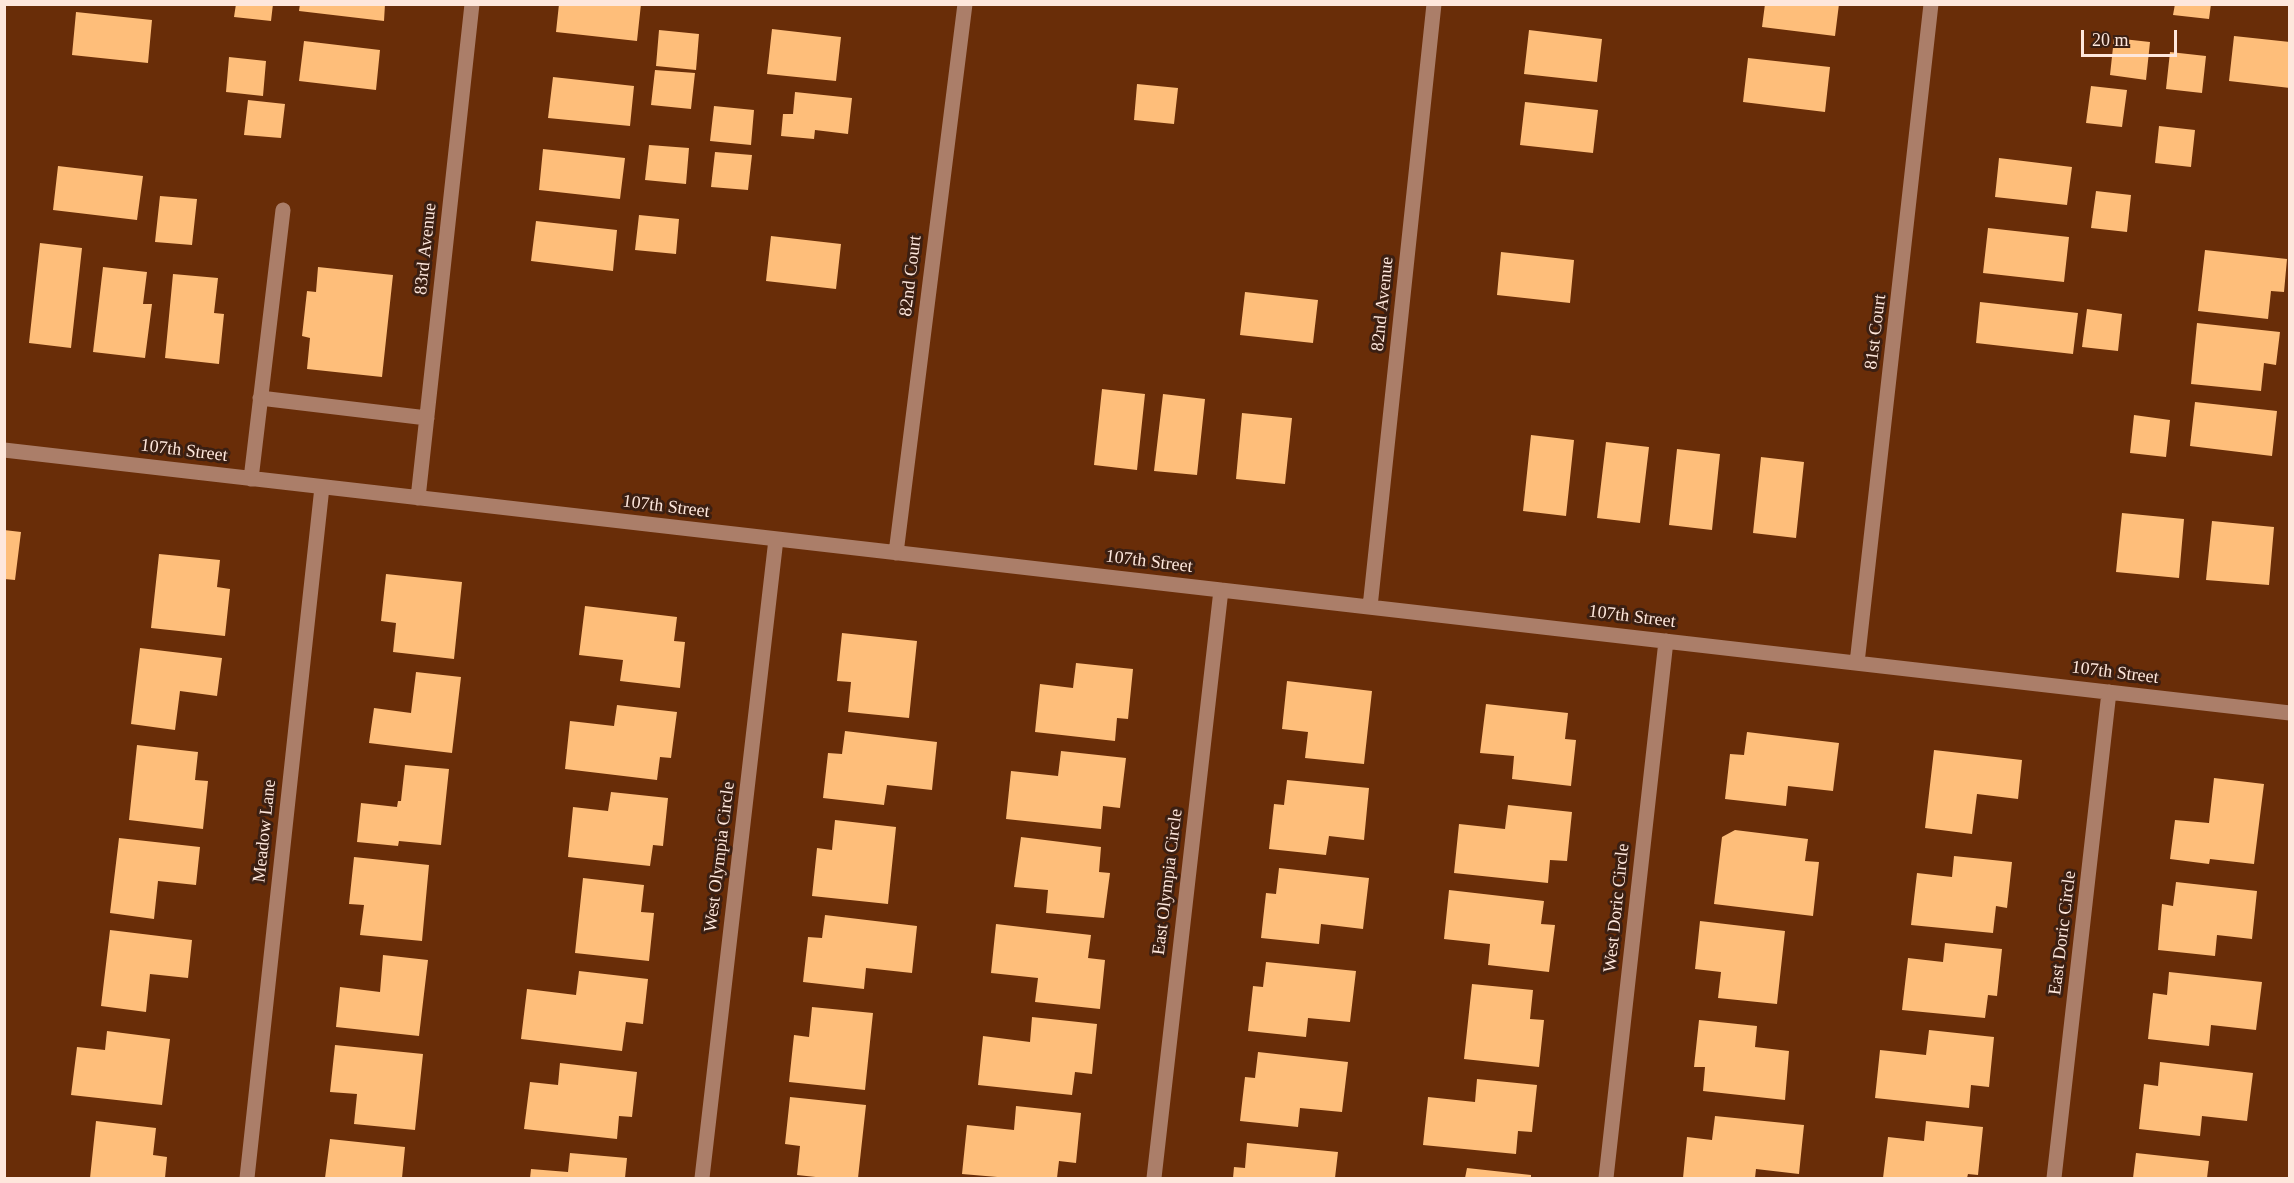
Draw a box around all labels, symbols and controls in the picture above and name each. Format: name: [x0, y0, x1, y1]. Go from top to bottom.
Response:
scale bar: [2084, 18, 2180, 56]
text: 20 m: [2092, 30, 2129, 50]
street label: 83rd Avenue: [410, 202, 442, 296]
street label: 82nd Court: [895, 234, 927, 318]
street label: 82nd Avenue: [1367, 256, 1399, 352]
street label: 81st Court: [1861, 293, 1891, 371]
street label: 107th Street: [139, 435, 229, 467]
street label: 107th Street: [621, 491, 711, 523]
street label: 107th Street: [1104, 546, 1194, 578]
street label: 107th Street: [1587, 601, 1677, 633]
street label: 107th Street: [2070, 657, 2160, 689]
street label: Meadow Lane: [249, 778, 281, 884]
street label: West Olympia Circle: [700, 780, 740, 934]
street label: East Olympia Circle: [1148, 808, 1188, 956]
street label: West Doric Circle: [1599, 842, 1635, 974]
street label: East Doric Circle: [2045, 870, 2081, 996]

